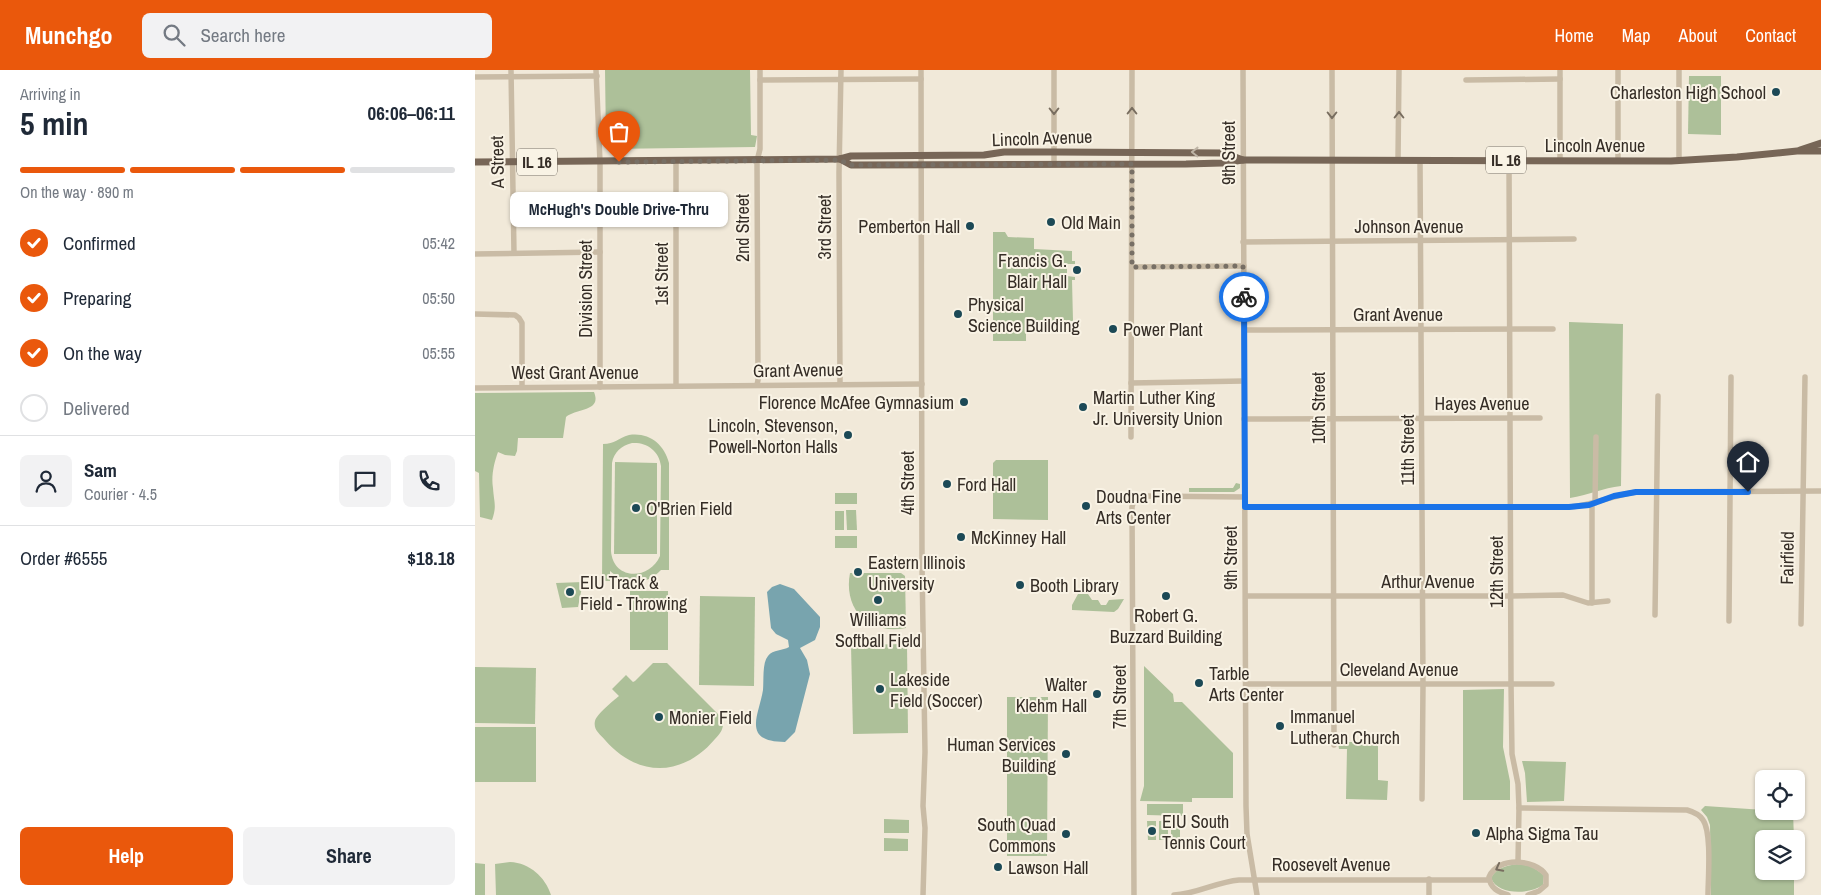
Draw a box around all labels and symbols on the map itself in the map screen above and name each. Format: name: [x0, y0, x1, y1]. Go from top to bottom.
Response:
place label: Charleston High School: [1610, 80, 1766, 105]
marker: Charleston High School: [1770, 86, 1782, 98]
one-way arrow: [1127, 107, 1137, 114]
one-way arrow: [1049, 108, 1059, 115]
pin: [598, 111, 640, 162]
one-way arrow: [1394, 111, 1404, 118]
one-way arrow: [1327, 112, 1337, 119]
street label: 9th Street: [1216, 121, 1241, 185]
street label: Lincoln Avenue: [991, 124, 1093, 152]
street label: Lincoln Avenue: [1545, 133, 1645, 158]
street label: A Street: [484, 136, 510, 189]
road number: IL 16: [1486, 146, 1526, 174]
one-way arrow: [1191, 147, 1199, 158]
road number: IL 16: [517, 148, 557, 175]
callout: McHugh's Double Drive-Thru: [510, 192, 728, 227]
street label: 2nd Street: [730, 194, 755, 262]
street label: 3rd Street: [812, 195, 837, 259]
place label: Old Main: [1061, 210, 1121, 235]
place label: Pemberton Hall: [858, 214, 960, 239]
street label: Johnson Avenue: [1355, 214, 1463, 239]
marker: Old Main: [1045, 216, 1057, 228]
marker: Pemberton Hall: [964, 220, 976, 232]
street label: Division Street: [573, 240, 598, 338]
street label: 1st Street: [649, 242, 674, 306]
place label: Francis G. Blair Hall: [998, 248, 1067, 294]
marker: Francis G. Blair Hall: [1071, 264, 1083, 276]
courier: [1219, 272, 1269, 322]
place label: Physical Science Building: [968, 292, 1080, 338]
street label: Grant Avenue: [1353, 302, 1443, 327]
marker: Physical Science Building: [952, 308, 964, 320]
place label: Power Plant: [1123, 317, 1203, 342]
marker: Power Plant: [1107, 323, 1119, 335]
street label: Grant Avenue: [753, 357, 843, 383]
street label: West Grant Avenue: [511, 360, 639, 385]
street label: 10th Street: [1306, 372, 1331, 444]
place label: Martin Luther King Jr. University Union: [1093, 385, 1223, 431]
place label: Florence McAfee Gymnasium: [759, 390, 954, 415]
street label: Hayes Avenue: [1435, 391, 1529, 416]
marker: Florence McAfee Gymnasium: [958, 396, 970, 408]
marker: Martin Luther King Jr. University Union: [1077, 401, 1089, 413]
place label: Lincoln, Stevenson, Powell-Norton Halls: [708, 413, 838, 459]
street label: 11th Street: [1395, 414, 1420, 486]
marker: Lincoln, Stevenson, Powell-Norton Halls: [842, 429, 854, 441]
pin: [1727, 441, 1769, 492]
street label: 4th Street: [895, 451, 920, 515]
place label: Ford Hall: [957, 472, 1016, 497]
marker: Ford Hall: [941, 478, 953, 490]
place label: Doudna Fine Arts Center: [1095, 484, 1181, 530]
place label: O'Brien Field: [646, 496, 733, 521]
marker: Doudna Fine Arts Center: [1080, 500, 1092, 512]
marker: O'Brien Field: [630, 502, 642, 514]
place label: McKinney Hall: [971, 525, 1066, 550]
street label: 9th Street: [1218, 526, 1243, 590]
marker: McKinney Hall: [955, 531, 967, 543]
street label: Fairfield: [1774, 531, 1800, 585]
street label: 12th Street: [1484, 536, 1509, 608]
place label: Eastern Illinois University: [868, 550, 966, 596]
marker: Eastern Illinois University: [852, 566, 864, 578]
street label: Arthur Avenue: [1380, 569, 1475, 594]
place label: EIU Track & Field - Throwing: [580, 570, 688, 616]
place label: Booth Library: [1030, 573, 1119, 598]
marker: Booth Library: [1014, 579, 1026, 591]
marker: EIU Track & Field - Throwing: [564, 586, 576, 598]
marker: Robert G. Buzzard Building: [1160, 590, 1172, 602]
marker: Williams Softball Field: [872, 594, 884, 606]
place label: Robert G. Buzzard Building: [1110, 603, 1223, 649]
place label: Williams Softball Field: [835, 607, 921, 653]
street label: Cleveland Avenue: [1340, 657, 1458, 682]
place label: Tarble Arts Center: [1208, 661, 1284, 707]
street label: 7th Street: [1107, 665, 1132, 729]
place label: Lakeside Field (Soccer): [890, 667, 983, 713]
place label: Walter Klehm Hall: [1016, 672, 1087, 718]
marker: Tarble Arts Center: [1193, 677, 1205, 689]
marker: Lakeside Field (Soccer): [874, 683, 886, 695]
marker: Walter Klehm Hall: [1091, 688, 1103, 700]
place label: Immanuel Lutheran Church: [1290, 704, 1400, 750]
place label: Monier Field: [669, 705, 752, 730]
marker: Monier Field: [653, 711, 665, 723]
marker: Immanuel Lutheran Church: [1274, 720, 1286, 732]
place label: Human Services Building: [947, 732, 1057, 778]
marker: Human Services Building: [1060, 748, 1072, 760]
place label: EIU South Tennis Court: [1162, 809, 1246, 855]
place label: South Quad Commons: [977, 812, 1056, 858]
place label: Alpha Sigma Tau: [1485, 821, 1598, 846]
marker: EIU South Tennis Court: [1146, 825, 1158, 837]
marker: Alpha Sigma Tau: [1470, 827, 1482, 839]
marker: South Quad Commons: [1060, 828, 1072, 840]
street label: Roosevelt Avenue: [1272, 852, 1390, 877]
place label: Lawson Hall: [1008, 855, 1088, 880]
marker: Lawson Hall: [992, 861, 1004, 873]
one-way arrow: [1495, 862, 1504, 872]

